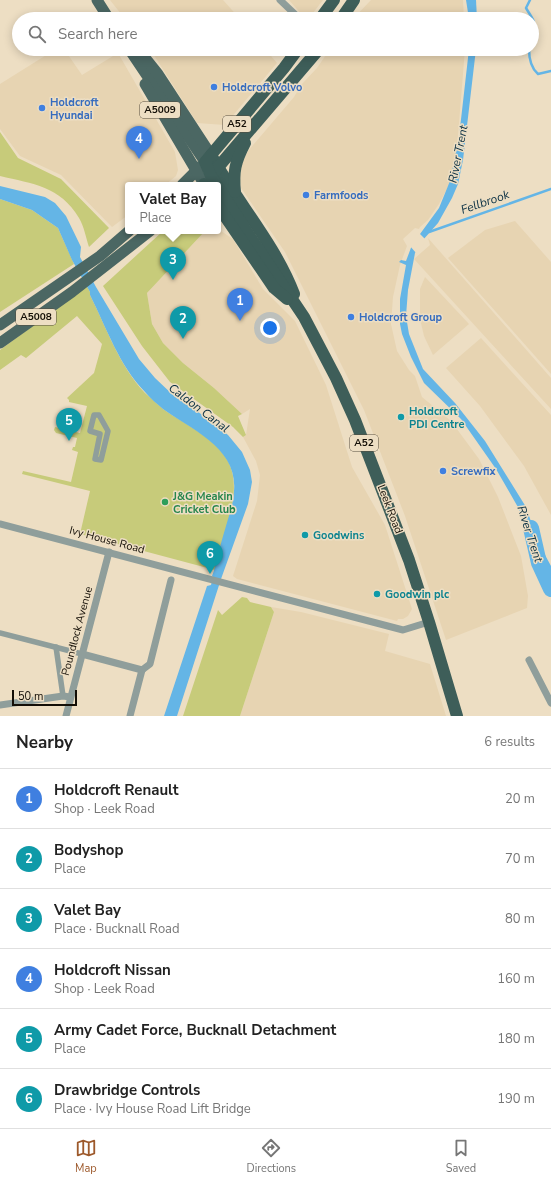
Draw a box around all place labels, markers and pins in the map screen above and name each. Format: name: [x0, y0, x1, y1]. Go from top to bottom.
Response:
place label: Holdcroft Volvo: [222, 80, 302, 95]
marker: Holdcroft Volvo: [209, 82, 219, 92]
place label: Holdcroft Hyundai: [50, 95, 99, 123]
marker: Holdcroft Hyundai: [37, 103, 47, 113]
pin: 4: [126, 126, 152, 159]
place label: Farmfoods: [314, 188, 368, 203]
marker: Farmfoods: [301, 190, 311, 200]
pin: 3: [160, 247, 186, 280]
pin: 1: [227, 288, 253, 321]
pin: 2: [170, 306, 196, 339]
place label: Holdcroft Group: [359, 310, 443, 325]
marker: Holdcroft Group: [346, 312, 356, 322]
place label: Holdcroft PDI Centre: [409, 404, 465, 432]
pin: 5: [56, 408, 82, 441]
marker: Holdcroft PDI Centre: [396, 412, 406, 422]
place label: Screwfix: [451, 464, 496, 479]
marker: Screwfix: [438, 466, 448, 476]
place label: J&G Meakin Cricket Club: [172, 489, 236, 517]
marker: J&G Meakin Cricket Club: [160, 497, 170, 507]
place label: Goodwins: [313, 528, 364, 543]
marker: Goodwins: [300, 530, 310, 540]
pin: 6: [197, 541, 223, 574]
place label: Goodwin plc: [385, 587, 450, 602]
marker: Goodwin plc: [372, 589, 382, 599]

